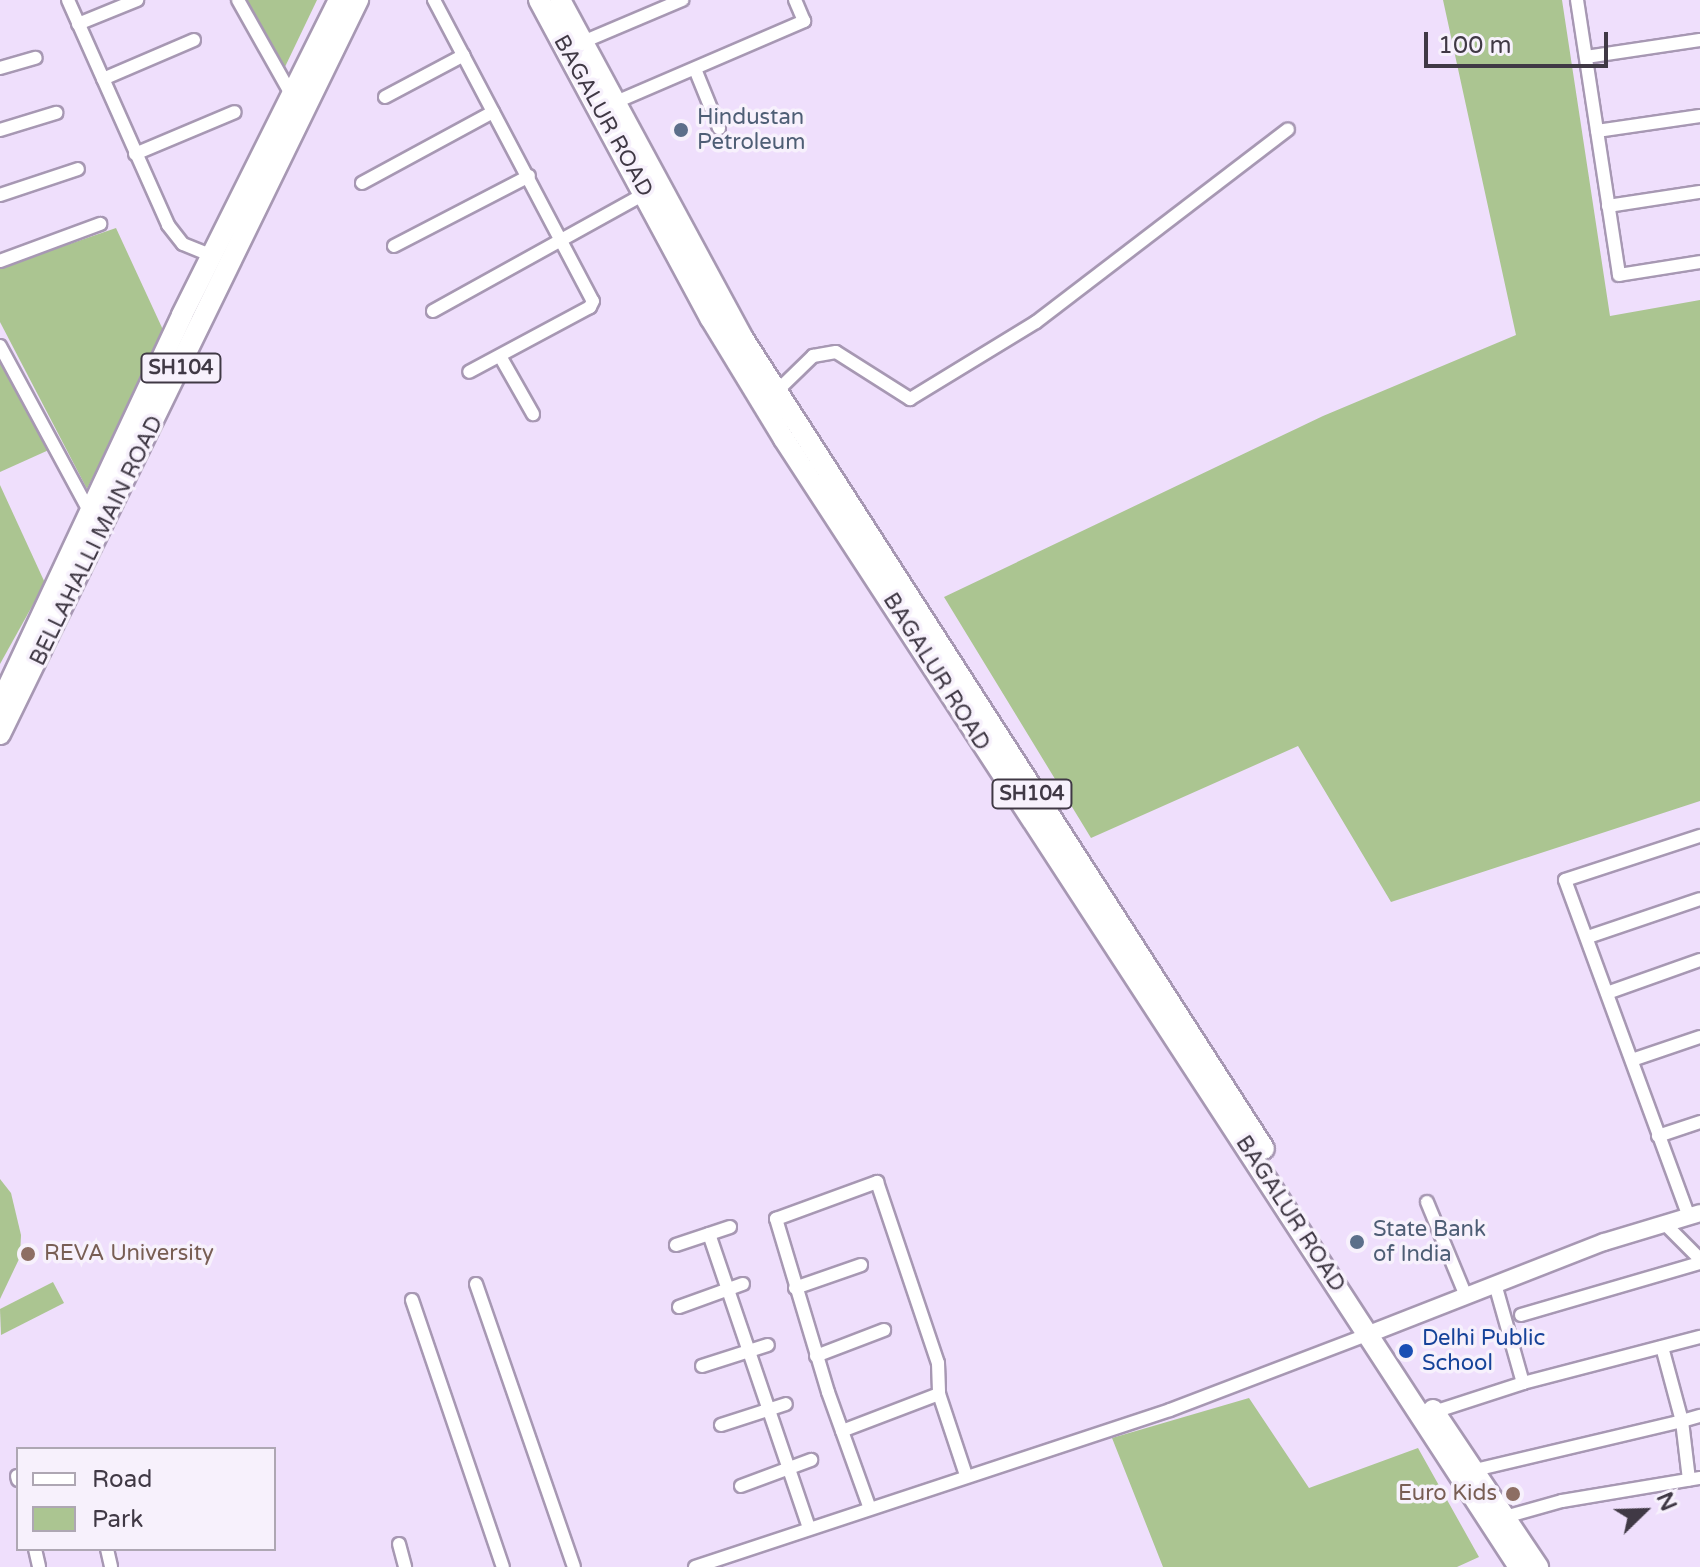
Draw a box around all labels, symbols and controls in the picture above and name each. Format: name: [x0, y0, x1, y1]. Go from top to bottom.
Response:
scale bar: [1428, 16, 1612, 66]
street label: BAGALUR ROAD: [548, 31, 658, 201]
text: 100 m: [1438, 31, 1512, 60]
place label: Hindustan Petroleum: [697, 104, 805, 156]
marker: Hindustan Petroleum: [672, 121, 690, 139]
road number: SH104: [139, 352, 223, 384]
street label: BELLAHALLI MAIN ROAD: [25, 412, 169, 670]
street label: BAGALUR ROAD: [877, 588, 995, 756]
road number: SH104: [990, 778, 1074, 810]
street label: BAGALUR ROAD: [1230, 1131, 1350, 1297]
place label: State Bank of India: [1373, 1216, 1486, 1268]
marker: State Bank of India: [1348, 1233, 1366, 1251]
place label: REVA University: [44, 1241, 214, 1267]
marker: REVA University: [19, 1245, 37, 1263]
place label: Delhi Public School: [1422, 1325, 1545, 1376]
marker: Delhi Public School: [1397, 1342, 1415, 1360]
legend: [16, 1447, 276, 1551]
text: Road: [92, 1465, 152, 1494]
north arrow: [1604, 1471, 1684, 1551]
place label: Euro Kids: [1398, 1481, 1497, 1507]
marker: Euro Kids: [1504, 1485, 1522, 1503]
text: N: [1651, 1488, 1682, 1515]
text: Park: [92, 1505, 143, 1534]

